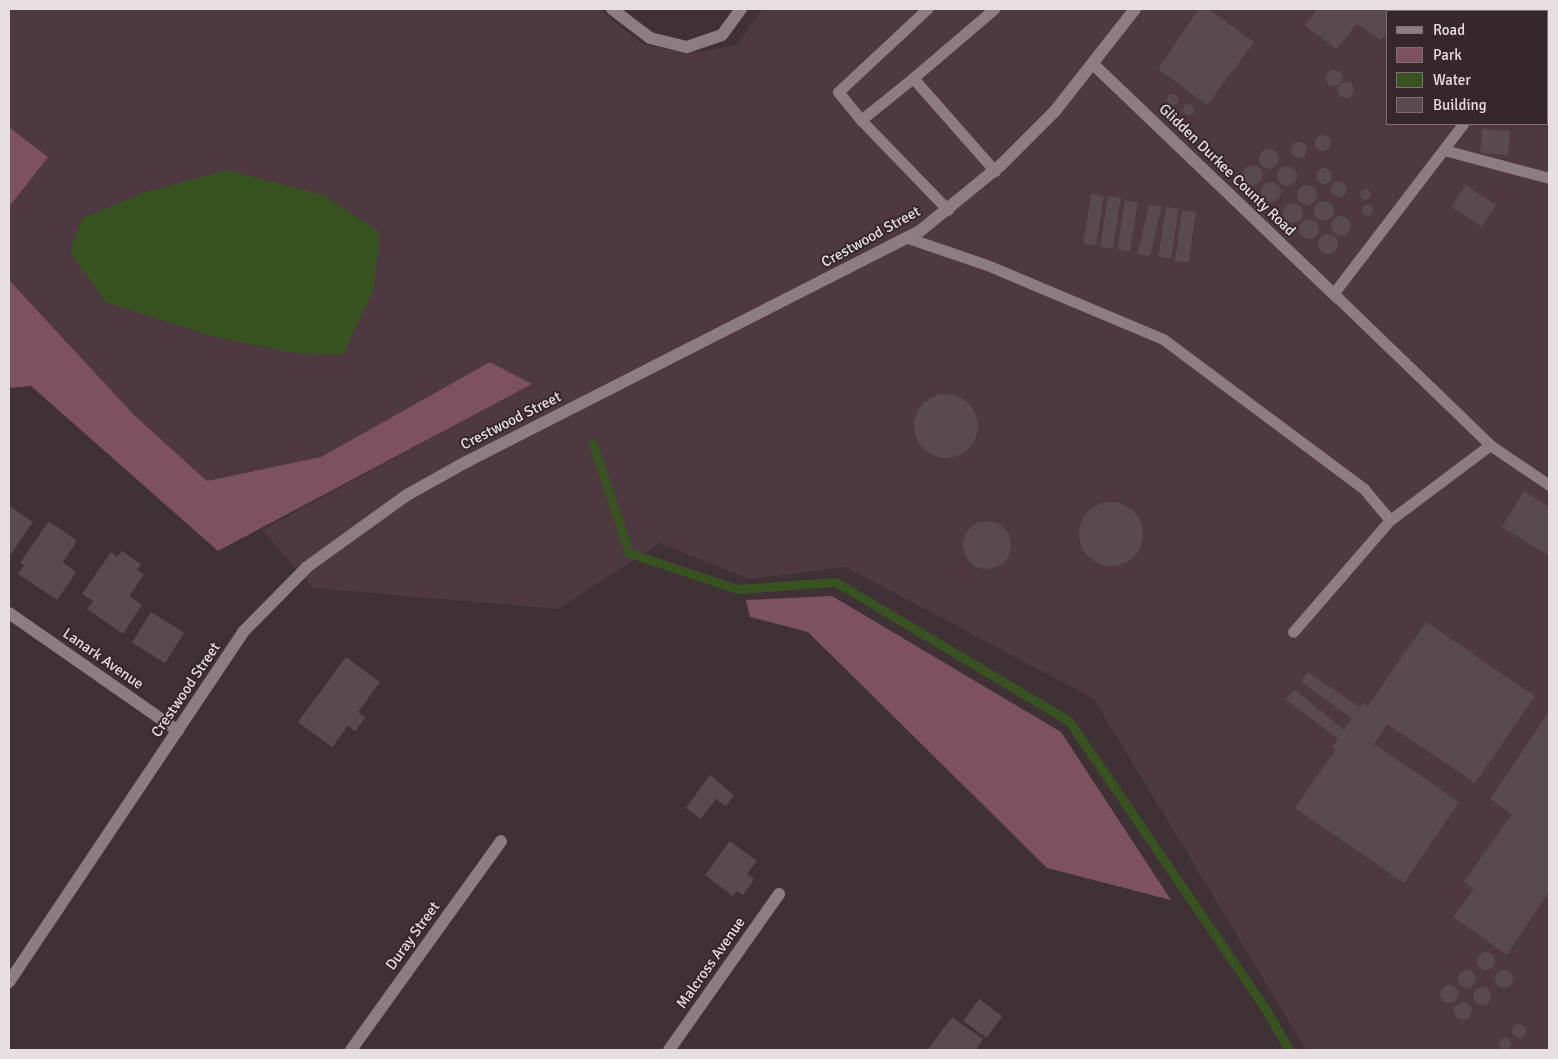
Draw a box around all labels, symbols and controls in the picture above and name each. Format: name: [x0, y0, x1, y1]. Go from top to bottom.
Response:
legend: [1386, 10, 1548, 125]
text: Road: [1433, 21, 1465, 39]
text: Park: [1433, 46, 1462, 64]
text: Water: [1433, 71, 1471, 89]
text: Building: [1433, 96, 1487, 114]
street label: Glidden Durkee County Road: [1155, 100, 1299, 240]
street label: Crestwood Street: [818, 202, 924, 272]
street label: Crestwood Street: [458, 388, 564, 454]
street label: Lanark Avenue: [59, 625, 147, 693]
street label: Crestwood Street: [148, 639, 224, 741]
street label: Duray Street: [382, 898, 444, 974]
street label: Malcross Avenue: [673, 914, 749, 1012]

